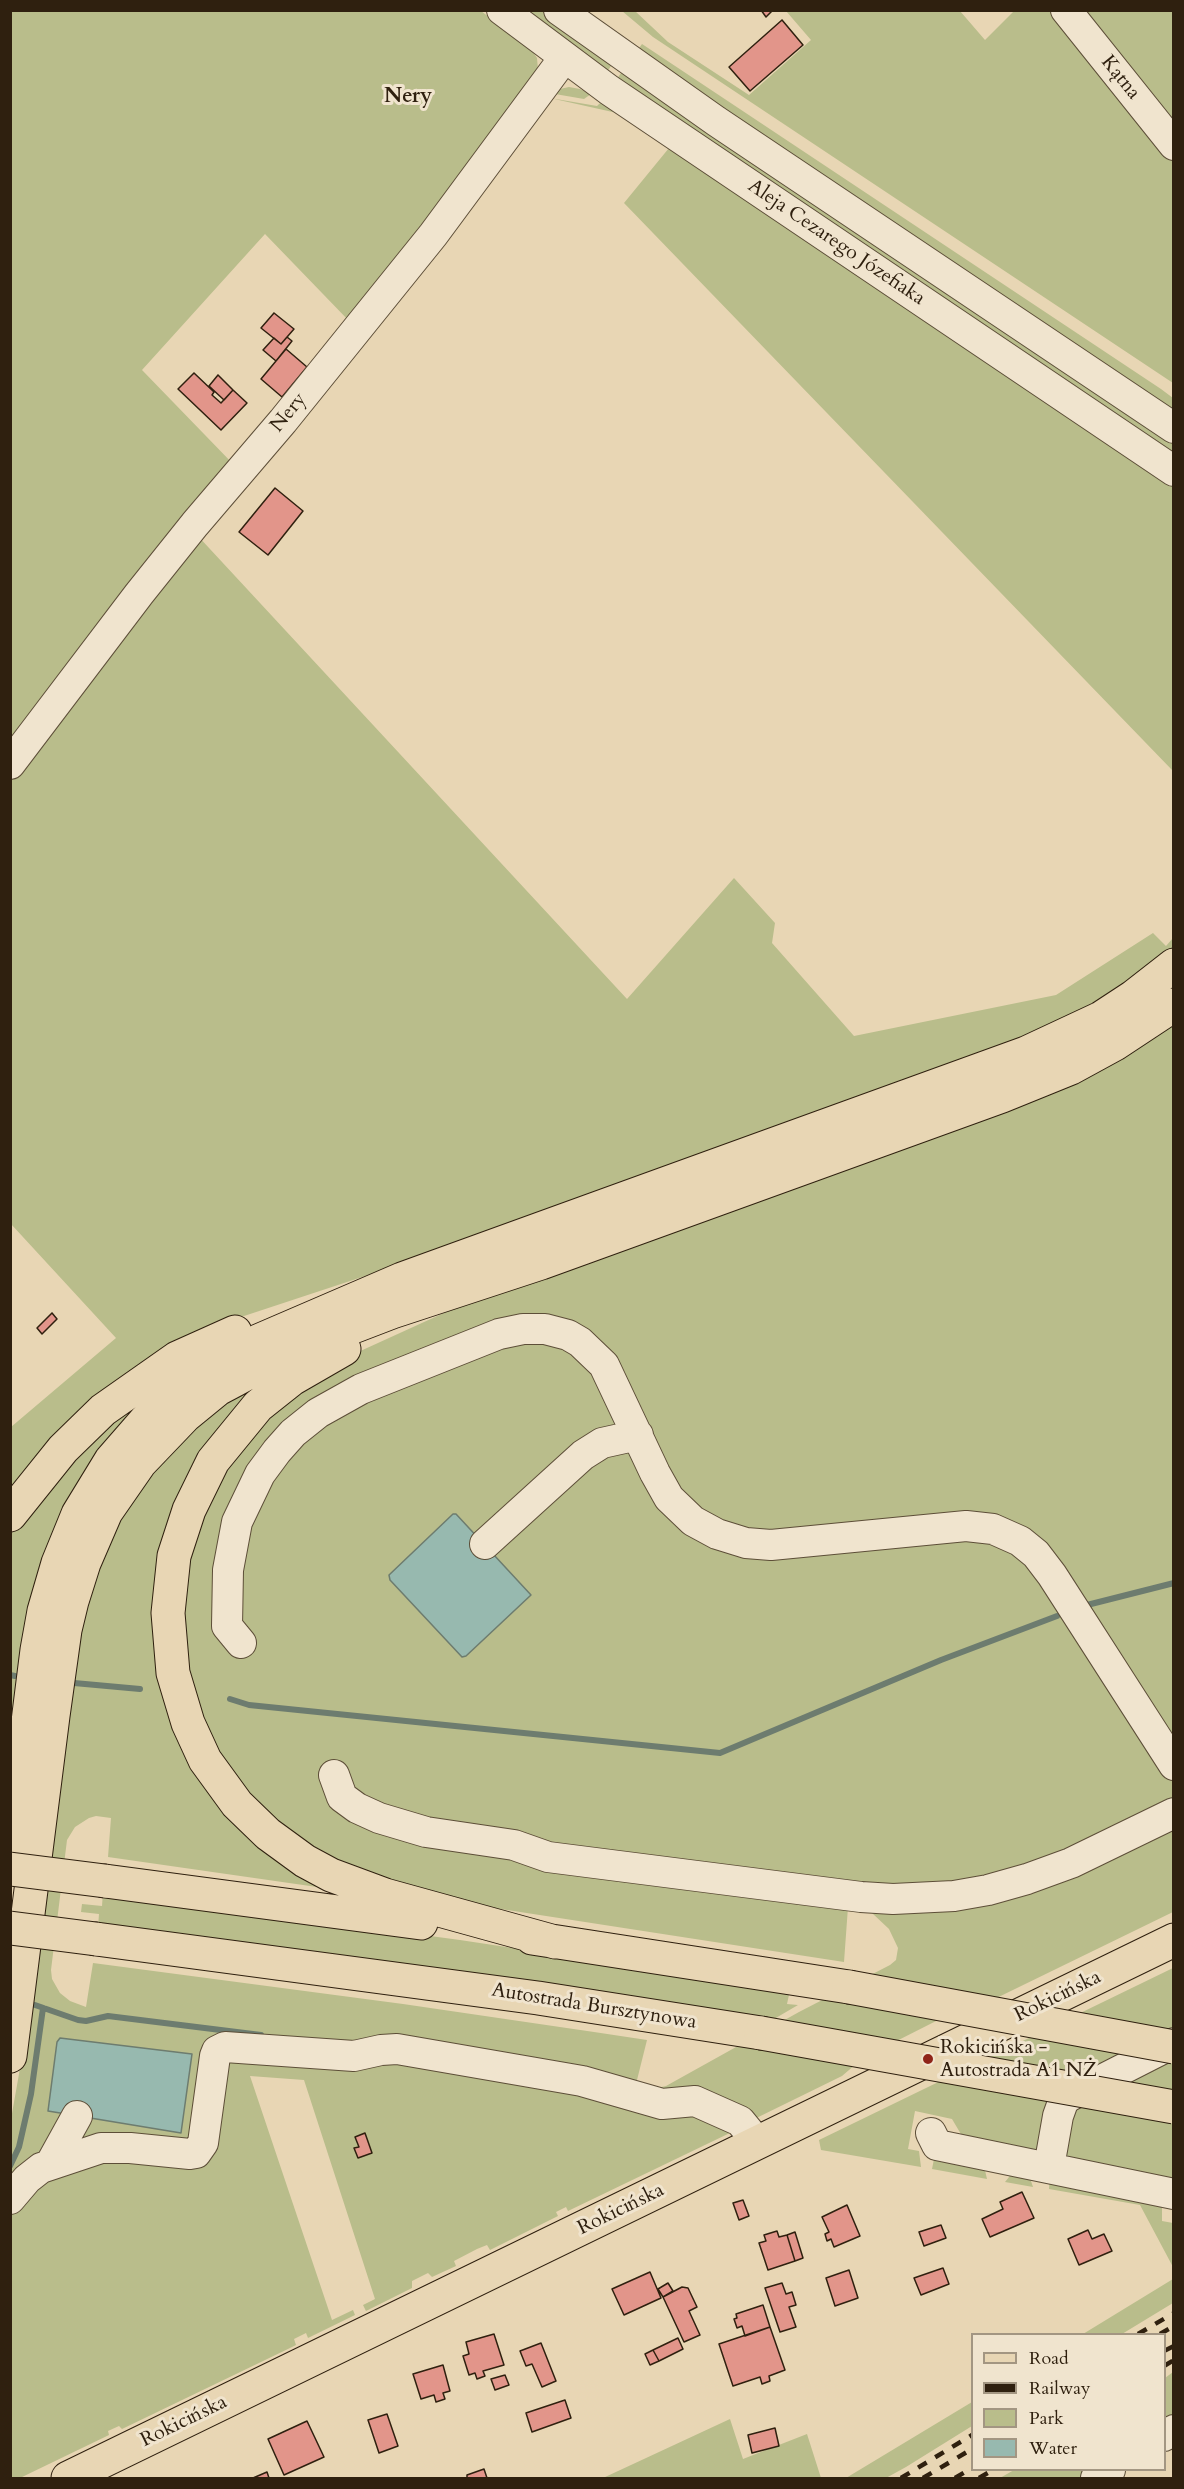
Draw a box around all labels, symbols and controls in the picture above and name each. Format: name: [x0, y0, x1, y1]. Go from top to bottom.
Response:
street label: Kątna: [1095, 51, 1145, 105]
district label: Nery: [384, 84, 432, 110]
street label: Aleja Cezarego Józefiaka: [743, 175, 929, 311]
street label: Nery: [266, 388, 312, 438]
street label: Rokicińska: [1011, 1966, 1105, 2028]
street label: Autostrada Bursztynowa: [490, 1979, 698, 2035]
place label: Rokicińska - Autostrada A1 NŻ: [940, 2036, 1097, 2083]
marker: Rokicińska - Autostrada A1 NŻ: [921, 2052, 935, 2066]
street label: Rokicińska: [574, 2179, 668, 2241]
legend: [971, 2333, 1166, 2471]
text: Road: [1029, 2346, 1069, 2371]
text: Railway: [1029, 2376, 1091, 2401]
street label: Rokicińska: [137, 2391, 231, 2453]
text: Park: [1029, 2406, 1064, 2431]
text: Water: [1029, 2436, 1077, 2461]

